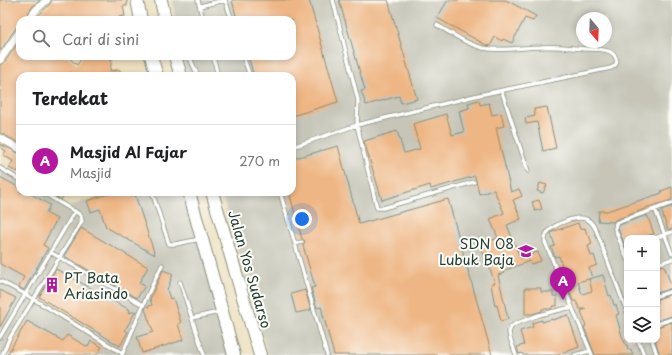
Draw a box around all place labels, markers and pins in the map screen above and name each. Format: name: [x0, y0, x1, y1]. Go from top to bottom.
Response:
place label: SDN 08 Lubuk Baja: [439, 233, 514, 270]
school or university icon: SDN 08 Lubuk Baja: [517, 242, 535, 260]
place label: PT Bata Ariasindo: [64, 267, 128, 304]
pin: A: [550, 267, 576, 300]
building icon: PT Bata Ariasindo: [43, 276, 61, 294]

